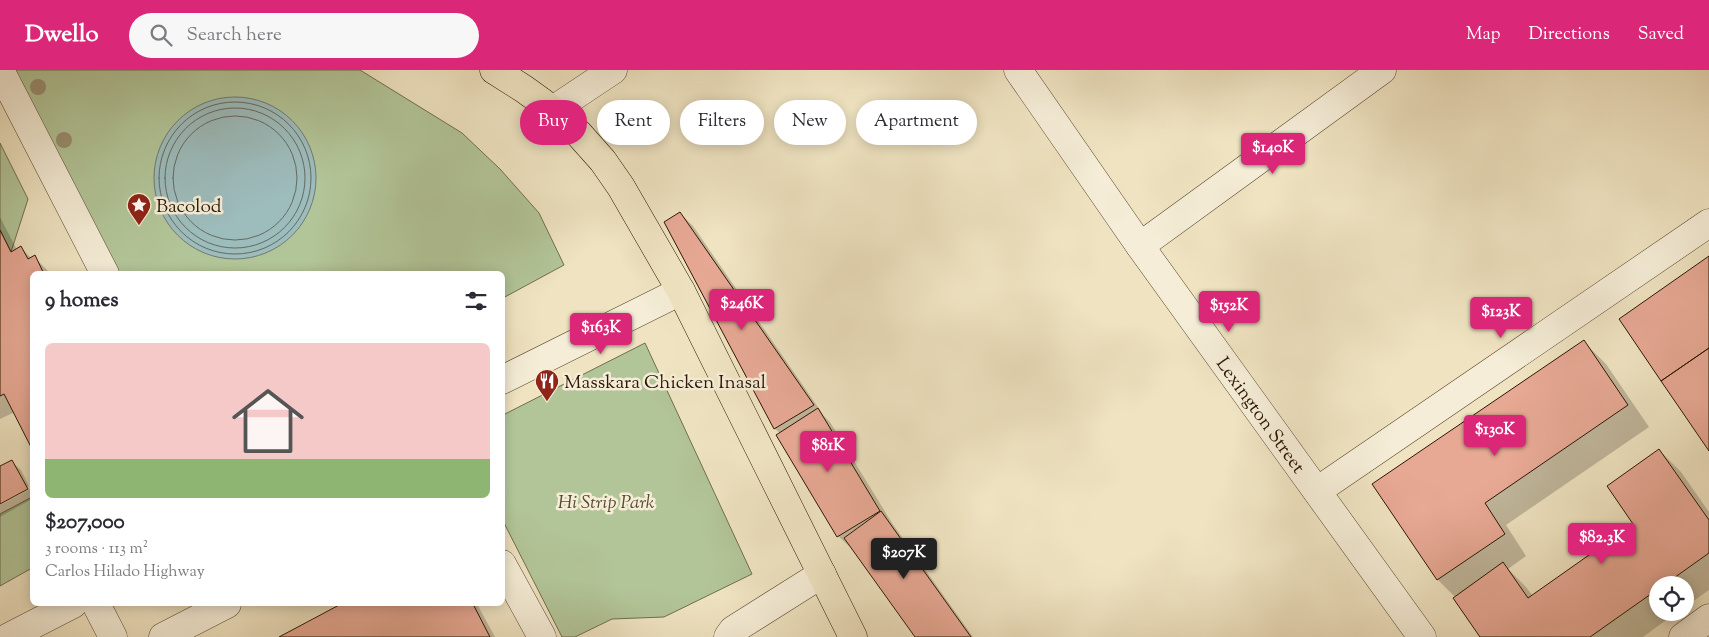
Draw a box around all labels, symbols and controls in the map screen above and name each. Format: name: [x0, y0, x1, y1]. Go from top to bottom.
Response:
search box: [129, 13, 479, 58]
text: Dwello: [25, 18, 99, 52]
icon: search: [147, 21, 175, 49]
text: Search here: [187, 22, 282, 49]
text: Map: [1466, 22, 1501, 48]
text: Directions: [1529, 22, 1610, 48]
text: Saved: [1638, 22, 1684, 48]
chip: Buy: [520, 100, 587, 145]
chip: Rent: [597, 100, 670, 145]
chip: Filters: [680, 100, 764, 145]
chip: New: [774, 100, 846, 145]
chip: Apartment: [856, 100, 977, 145]
pin: $140K: [1238, 132, 1308, 175]
text: $140K: [1252, 137, 1294, 160]
place icon: Bacolod: [126, 192, 152, 226]
place label: Bacolod: [156, 194, 222, 221]
text: 9 homes: [45, 286, 118, 316]
icon: filters: [462, 287, 490, 315]
pin: $246K: [707, 288, 777, 331]
pin: $152K: [1194, 290, 1264, 333]
text: $246K: [720, 293, 764, 316]
text: $152K: [1210, 295, 1248, 318]
pin: $123K: [1466, 296, 1536, 339]
text: $123K: [1481, 301, 1521, 324]
pin: $163K: [566, 312, 636, 355]
text: $163K: [581, 317, 621, 340]
street label: Lexington Street: [1208, 352, 1311, 480]
restaurant icon: Masskara Chicken Inasal: [534, 368, 560, 402]
place label: Masskara Chicken Inasal: [564, 370, 766, 397]
icon: home: [223, 376, 313, 466]
pin: $130K: [1460, 414, 1530, 457]
text: $130K: [1475, 419, 1515, 442]
pin: $81K: [798, 430, 858, 473]
text: $81K: [811, 435, 845, 458]
park label: Hi Strip Park: [558, 490, 655, 517]
text: $207,000: [45, 508, 125, 538]
pin: $82.3K: [1561, 522, 1643, 565]
text: $82.3K: [1579, 527, 1625, 550]
text: 3 rooms · 113 m²: [45, 538, 148, 561]
pin: $207K: [869, 538, 939, 580]
text: $207K: [882, 542, 926, 565]
text: Carlos Hilado Highway: [45, 561, 205, 584]
map controls: [1649, 576, 1694, 621]
button: locate: [1649, 576, 1694, 621]

